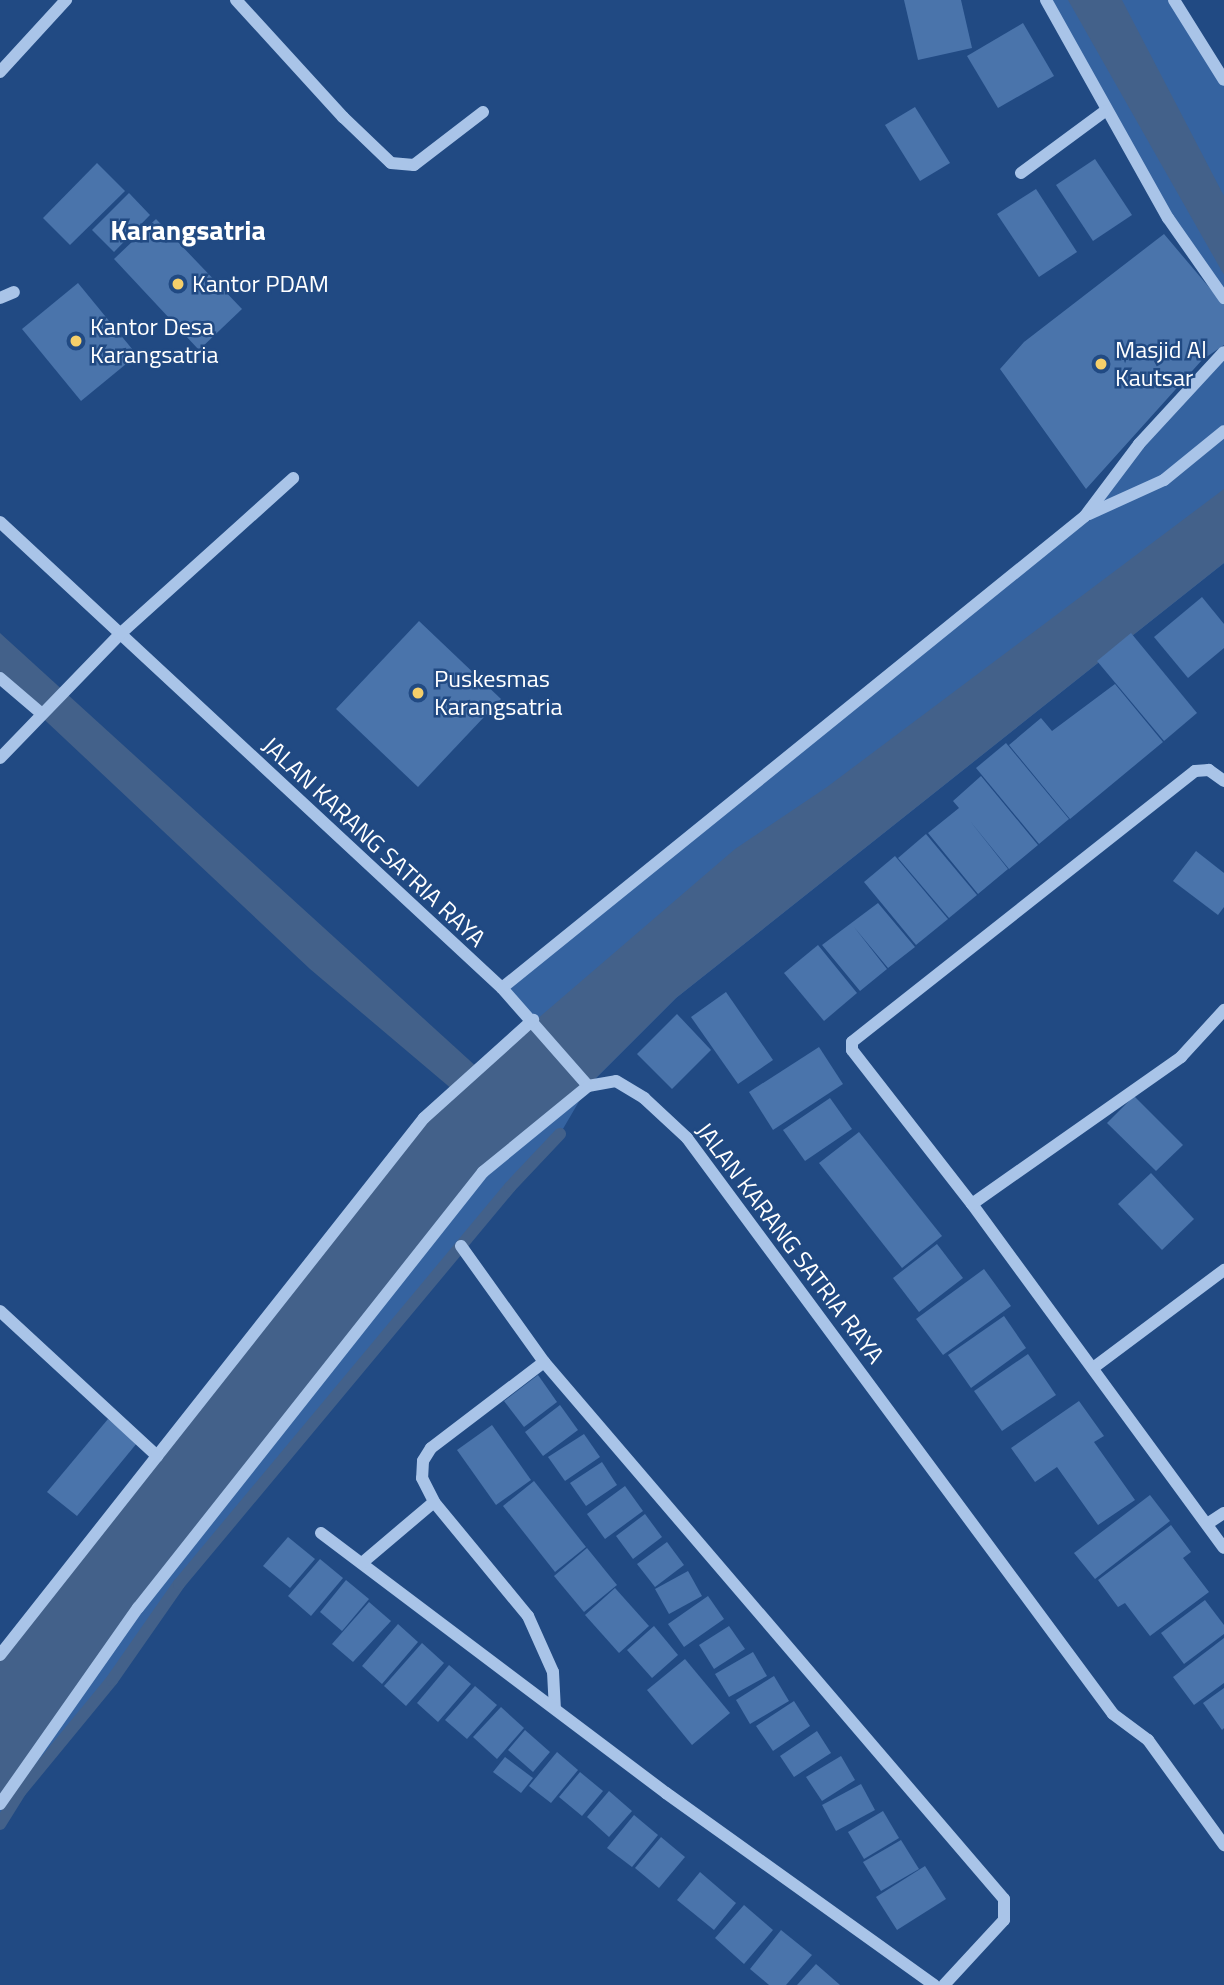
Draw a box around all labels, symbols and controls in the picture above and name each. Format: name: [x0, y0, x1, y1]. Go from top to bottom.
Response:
district label: Karangsatria: [110, 213, 266, 247]
place label: Kantor PDAM: [192, 270, 329, 298]
marker: Kantor PDAM: [170, 276, 186, 292]
place label: Kantor Desa Karangsatria: [90, 313, 218, 369]
marker: Kantor Desa Karangsatria: [68, 333, 84, 349]
place label: Masjid Al Kautsar: [1115, 336, 1207, 392]
marker: Masjid Al Kautsar: [1093, 356, 1109, 372]
place label: Puskesmas Karangsatria: [434, 665, 562, 721]
marker: Puskesmas Karangsatria: [408, 683, 428, 703]
street label: JALAN KARANG SATRIA RAYA: [257, 731, 491, 953]
street label: JALAN KARANG SATRIA RAYA: [690, 1117, 890, 1369]

